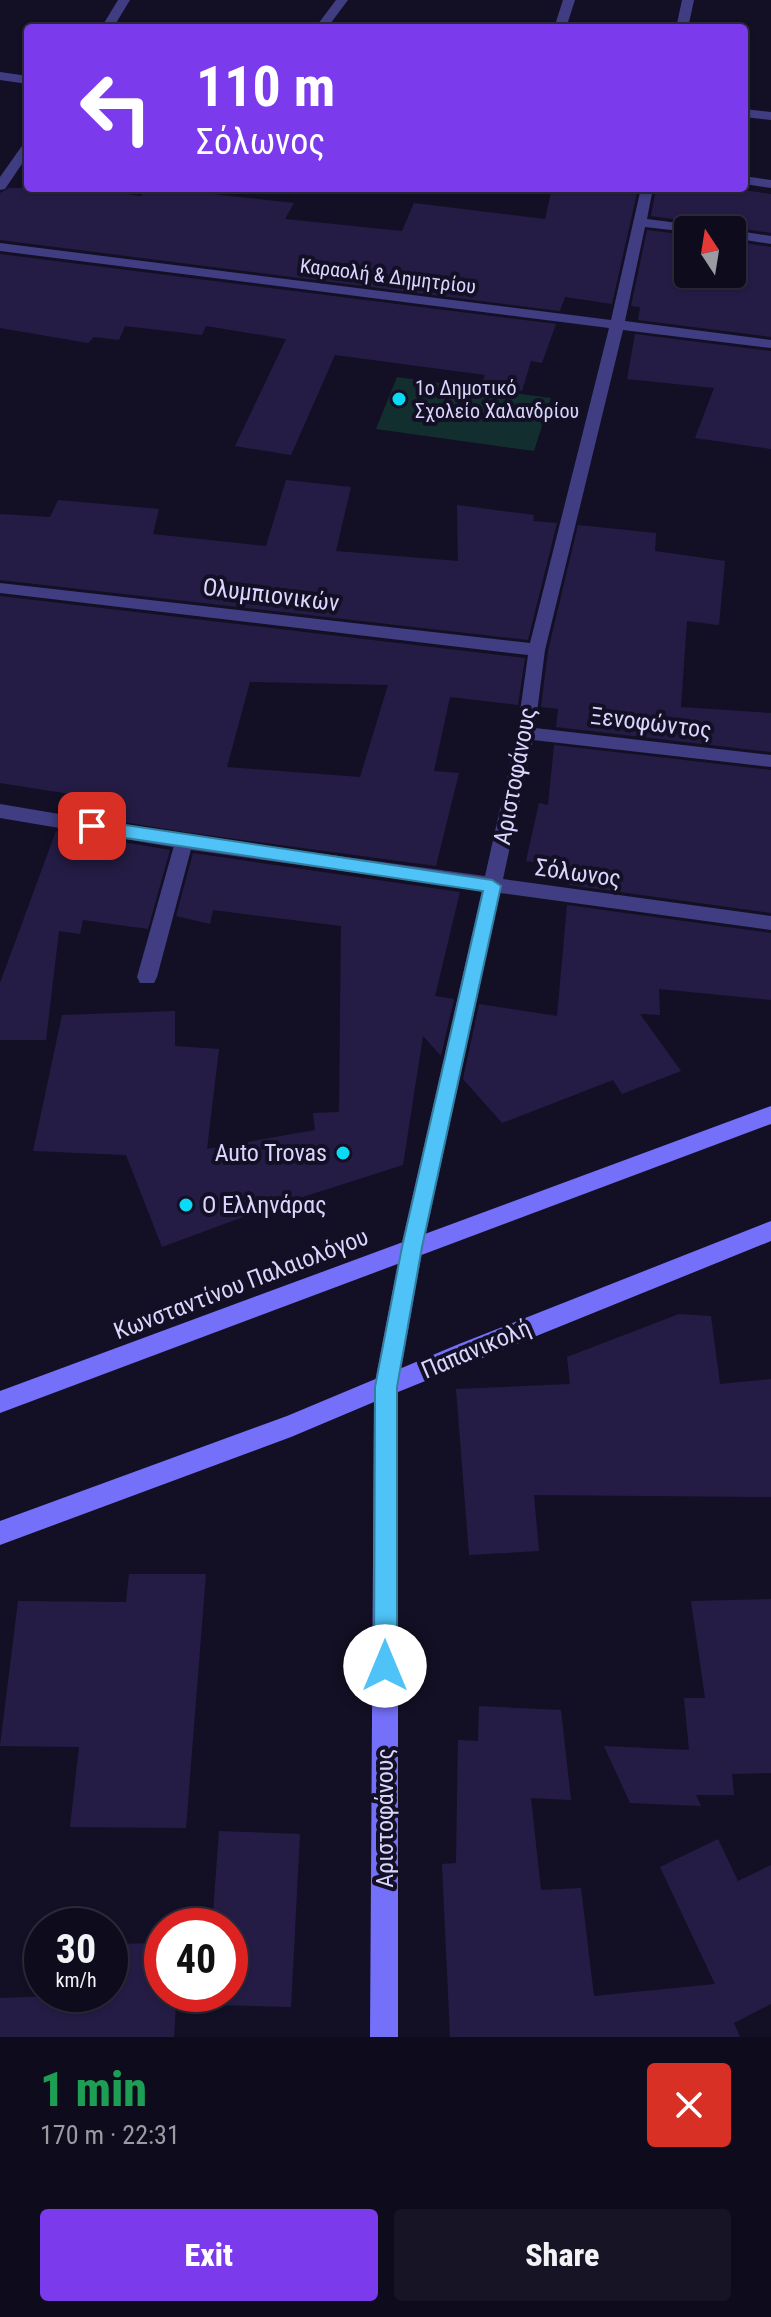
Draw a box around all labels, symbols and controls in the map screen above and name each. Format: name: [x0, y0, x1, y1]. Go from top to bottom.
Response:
text: 110 m: [196, 54, 335, 120]
icon: left: [64, 56, 168, 160]
text: Σόλωνος: [196, 121, 325, 163]
north arrow: [674, 216, 746, 288]
map controls: [674, 216, 746, 288]
street label: Καραολή & Δημητρίου: [299, 253, 477, 299]
place label: 1ο Δημοτικό Σχολείο Χαλανδρίου: [415, 376, 579, 423]
marker: 1ο Δημοτικό Σχολείο Χαλανδρίου: [390, 390, 408, 408]
street label: Ολυμπιονικών: [201, 573, 341, 617]
street label: Ξενοφώντος: [589, 702, 713, 744]
street label: Αριστοφάνους: [488, 705, 542, 847]
pin: [58, 792, 126, 860]
icon: arrive: [70, 804, 114, 848]
street label: Σόλωνος: [533, 853, 623, 893]
place label: Auto Trovas: [215, 1139, 327, 1167]
marker: Auto Trovas: [334, 1144, 352, 1162]
place label: Ο Ελληνάρας: [202, 1191, 327, 1219]
marker: Ο Ελληνάρας: [177, 1196, 195, 1214]
street label: Κωνσταντίνου Παλαιολόγου: [110, 1223, 372, 1345]
street label: Παπανικολή: [417, 1313, 535, 1385]
position arrow: [343, 1624, 427, 1708]
street label: Αριστοφάνους: [371, 1748, 399, 1888]
speed limit sign: 40: [144, 1908, 248, 2012]
text: 30: [56, 1926, 96, 1973]
text: km/h: [55, 1968, 97, 1992]
text: 1 min: [40, 2061, 147, 2118]
button: close: [647, 2063, 731, 2147]
text: 170 m · 22:31: [40, 2120, 180, 2150]
button: Exit: [40, 2209, 378, 2301]
button: Share: [394, 2209, 731, 2301]

